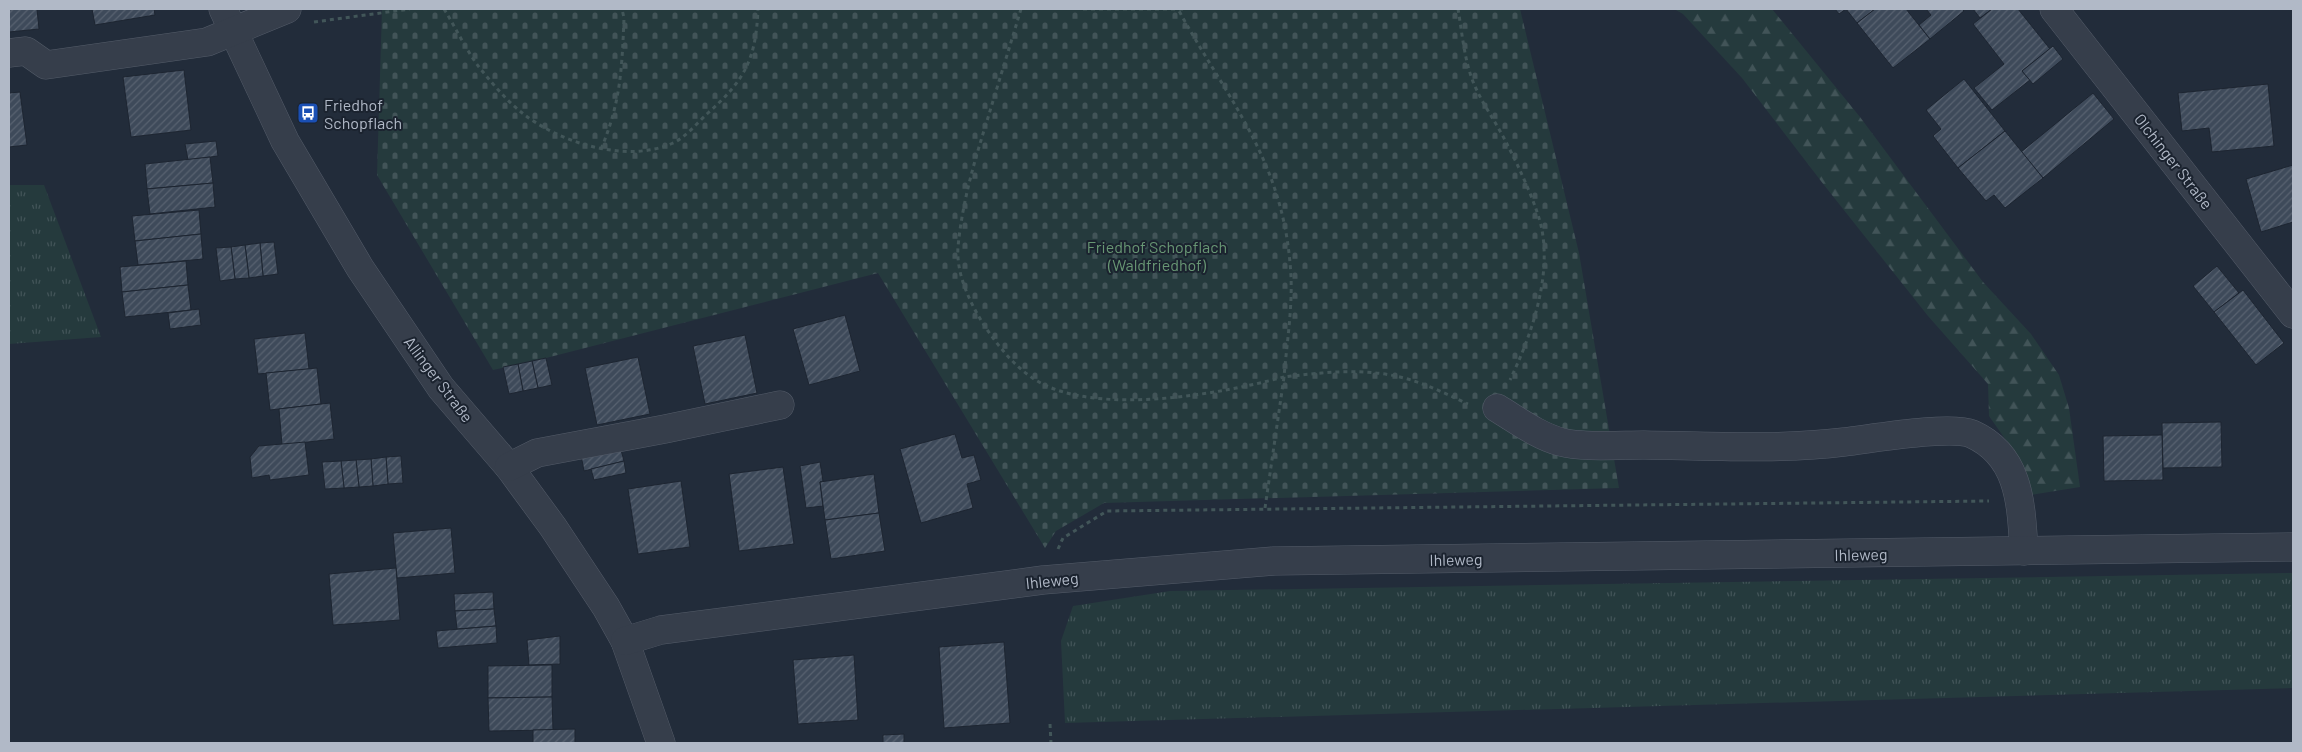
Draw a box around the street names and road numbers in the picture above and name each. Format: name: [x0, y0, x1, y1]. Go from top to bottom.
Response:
street label: Olchinger Straße: [2131, 109, 2217, 213]
street label: Allinger Straße: [401, 332, 477, 426]
street label: Ihleweg: [1834, 544, 1888, 564]
street label: Ihleweg: [1429, 549, 1483, 569]
street label: Ihleweg: [1025, 568, 1079, 592]

